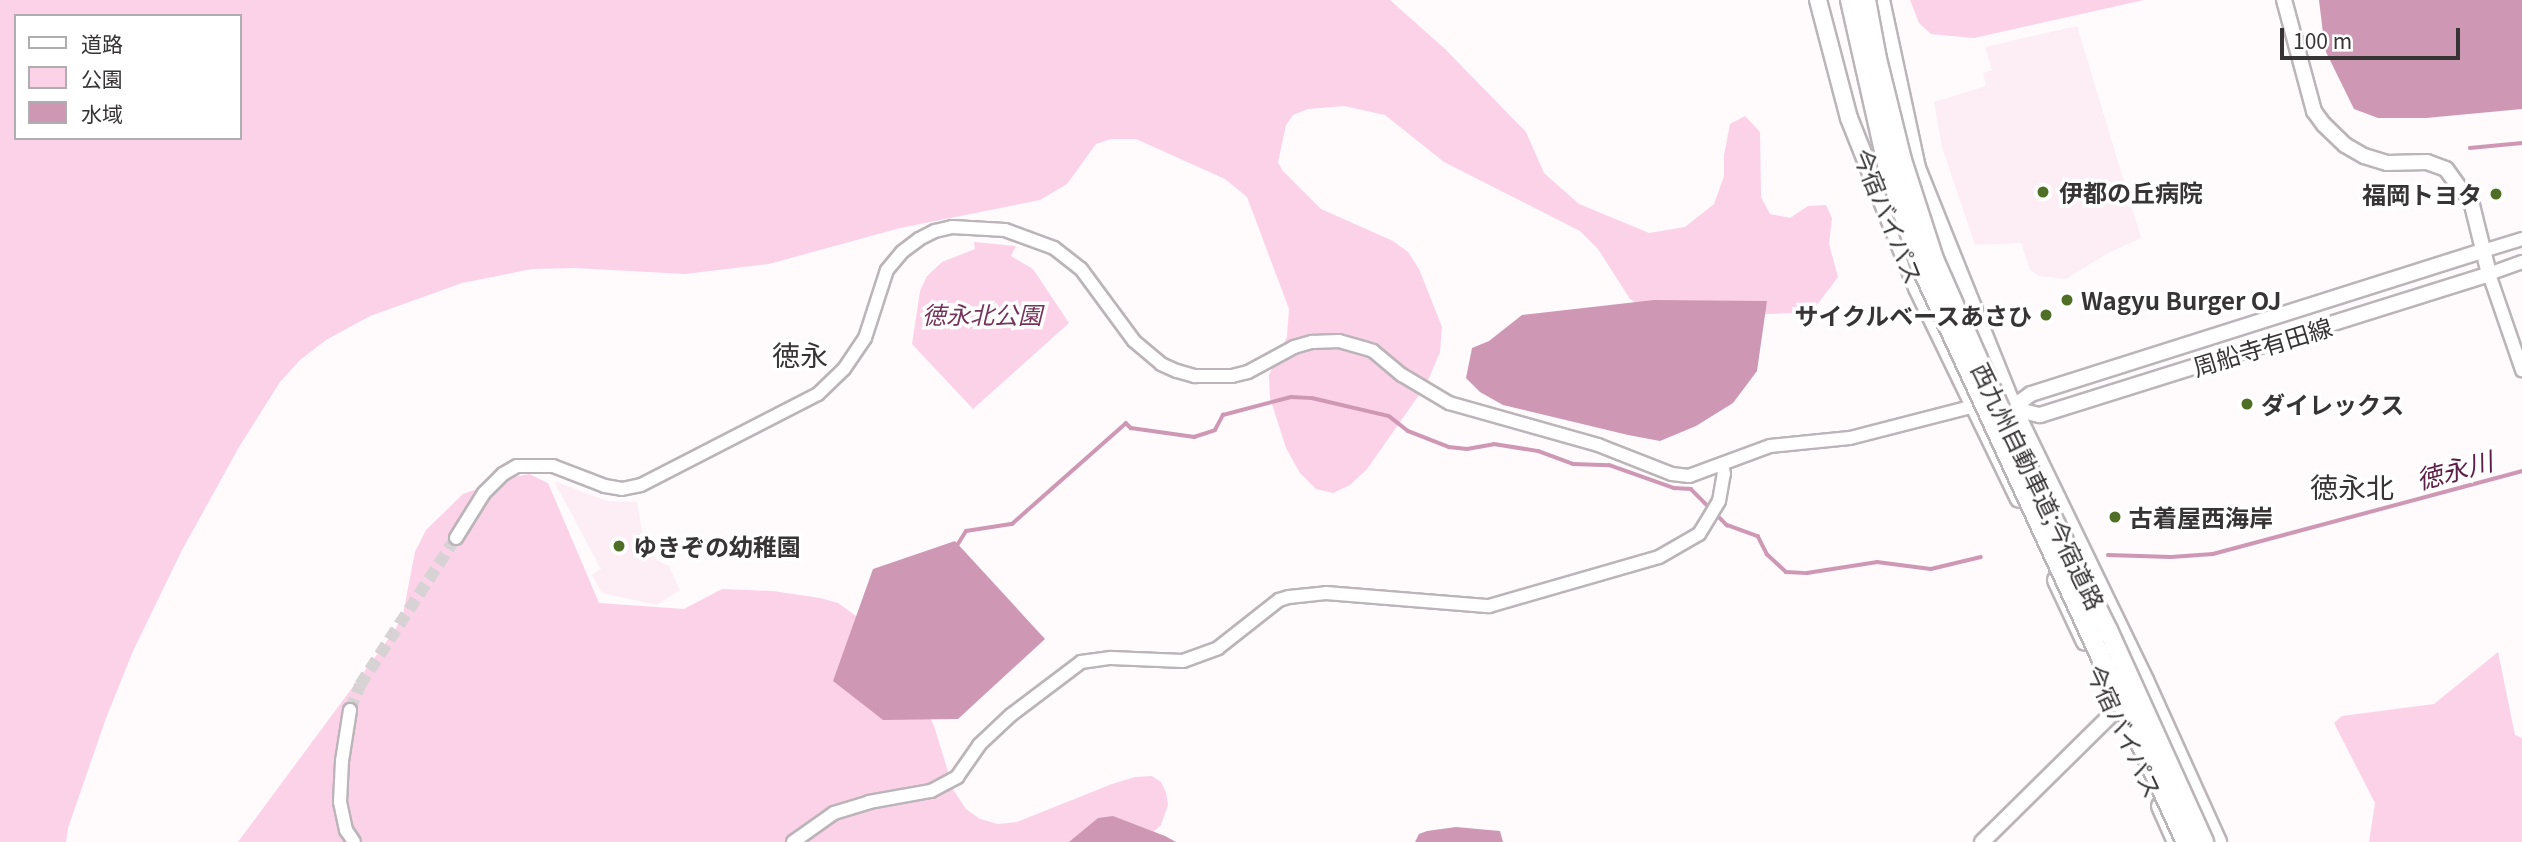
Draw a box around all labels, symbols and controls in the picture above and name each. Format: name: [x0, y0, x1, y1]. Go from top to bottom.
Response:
legend: [14, 14, 242, 140]
scale bar: [2284, 14, 2464, 58]
text: 100 m: [2293, 25, 2352, 55]
text: 道路: [81, 28, 123, 58]
text: 公園: [81, 63, 123, 93]
text: 水域: [81, 98, 123, 128]
street label: 今宿バイパス: [1849, 144, 1929, 288]
place label: 伊都の丘病院: [2059, 178, 2203, 206]
place label: 福岡トヨタ: [2362, 180, 2482, 208]
marker: 伊都の丘病院: [2033, 182, 2053, 202]
marker: 福岡トヨタ: [2488, 186, 2504, 202]
place label: Wagyu Burger OJ: [2081, 286, 2281, 314]
marker: Wagyu Burger OJ: [2059, 292, 2075, 308]
park label: 徳永北公園: [922, 300, 1042, 328]
place label: サイクルベースあさひ: [1792, 301, 2032, 329]
marker: サイクルベースあさひ: [2038, 307, 2054, 323]
street label: 周船寺有田線: [2189, 311, 2335, 381]
district label: 徳永: [772, 337, 828, 371]
street label: 西九州自動車道;今宿道路: [1967, 358, 2111, 614]
place label: ダイレックス: [2261, 390, 2405, 418]
marker: ダイレックス: [2239, 396, 2255, 412]
water label: 徳永川: [2412, 444, 2496, 494]
district label: 徳永北: [2310, 469, 2394, 503]
place label: 古着屋西海岸: [2129, 503, 2273, 531]
marker: 古着屋西海岸: [2107, 509, 2123, 525]
place label: ゆきぞの幼稚園: [633, 532, 801, 560]
marker: ゆきぞの幼稚園: [611, 538, 627, 554]
street label: 今宿バイパス: [2082, 660, 2168, 802]

